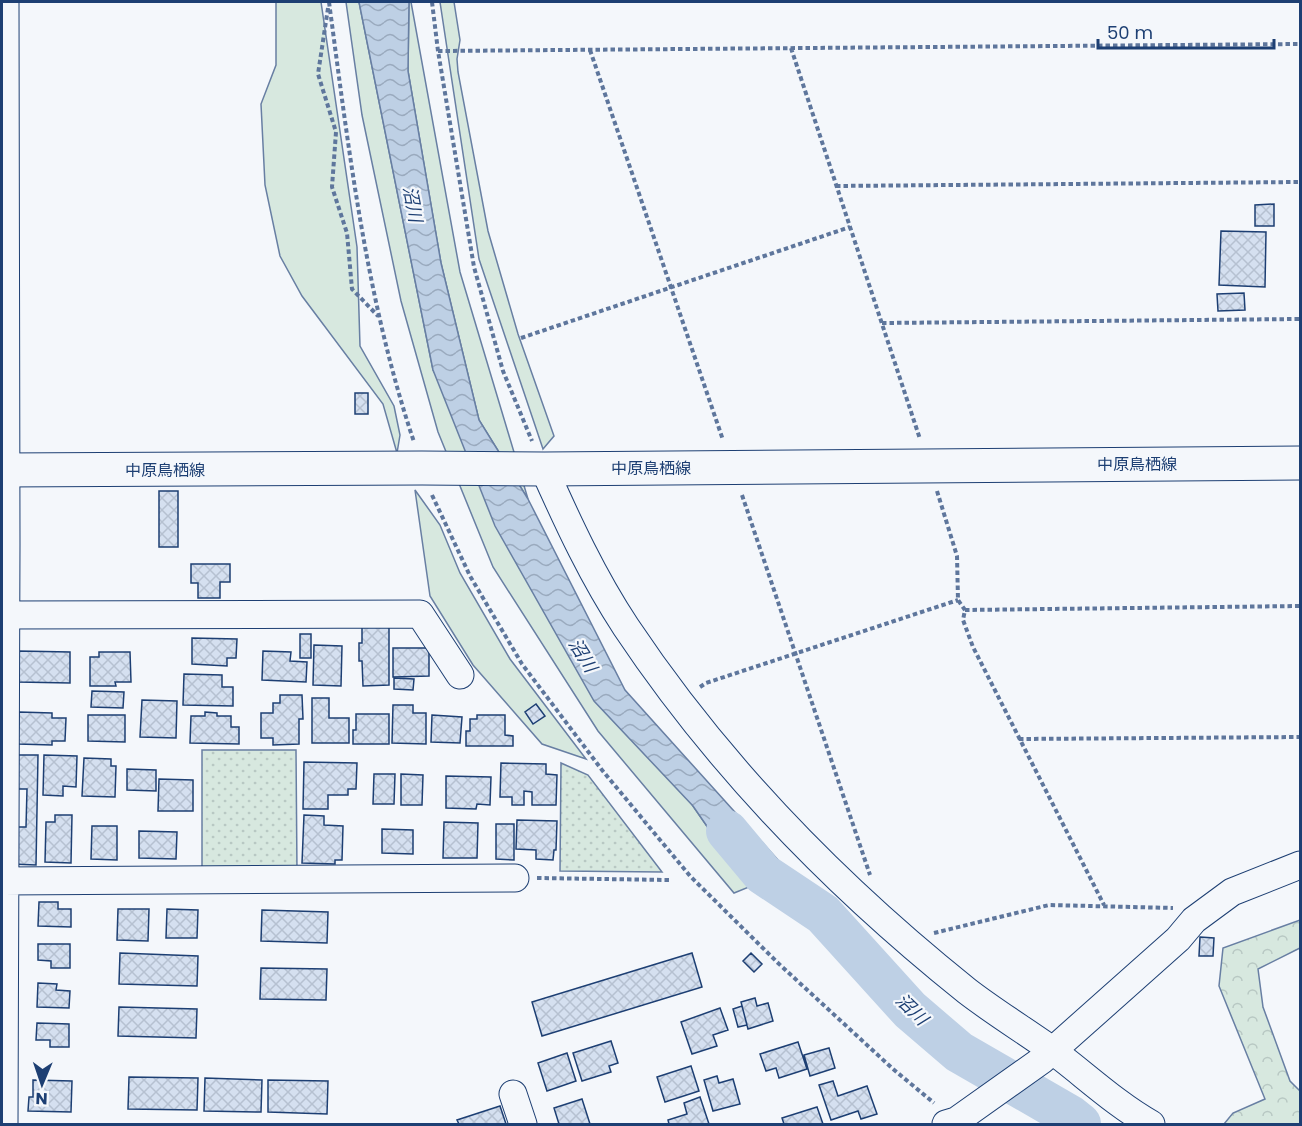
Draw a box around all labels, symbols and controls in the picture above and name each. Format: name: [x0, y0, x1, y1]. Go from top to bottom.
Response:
scale bar: [1098, 12, 1274, 50]
text: 50 m: [1107, 20, 1153, 45]
water label: 沼川: [397, 184, 429, 226]
street label: 中原鳥栖線: [1097, 453, 1177, 476]
street label: 中原鳥栖線: [611, 457, 691, 480]
street label: 中原鳥栖線: [125, 459, 205, 482]
water label: 沼川: [563, 633, 604, 679]
water label: 沼川: [890, 988, 935, 1032]
north arrow: [12, 1054, 72, 1114]
text: N: [35, 1087, 48, 1110]

